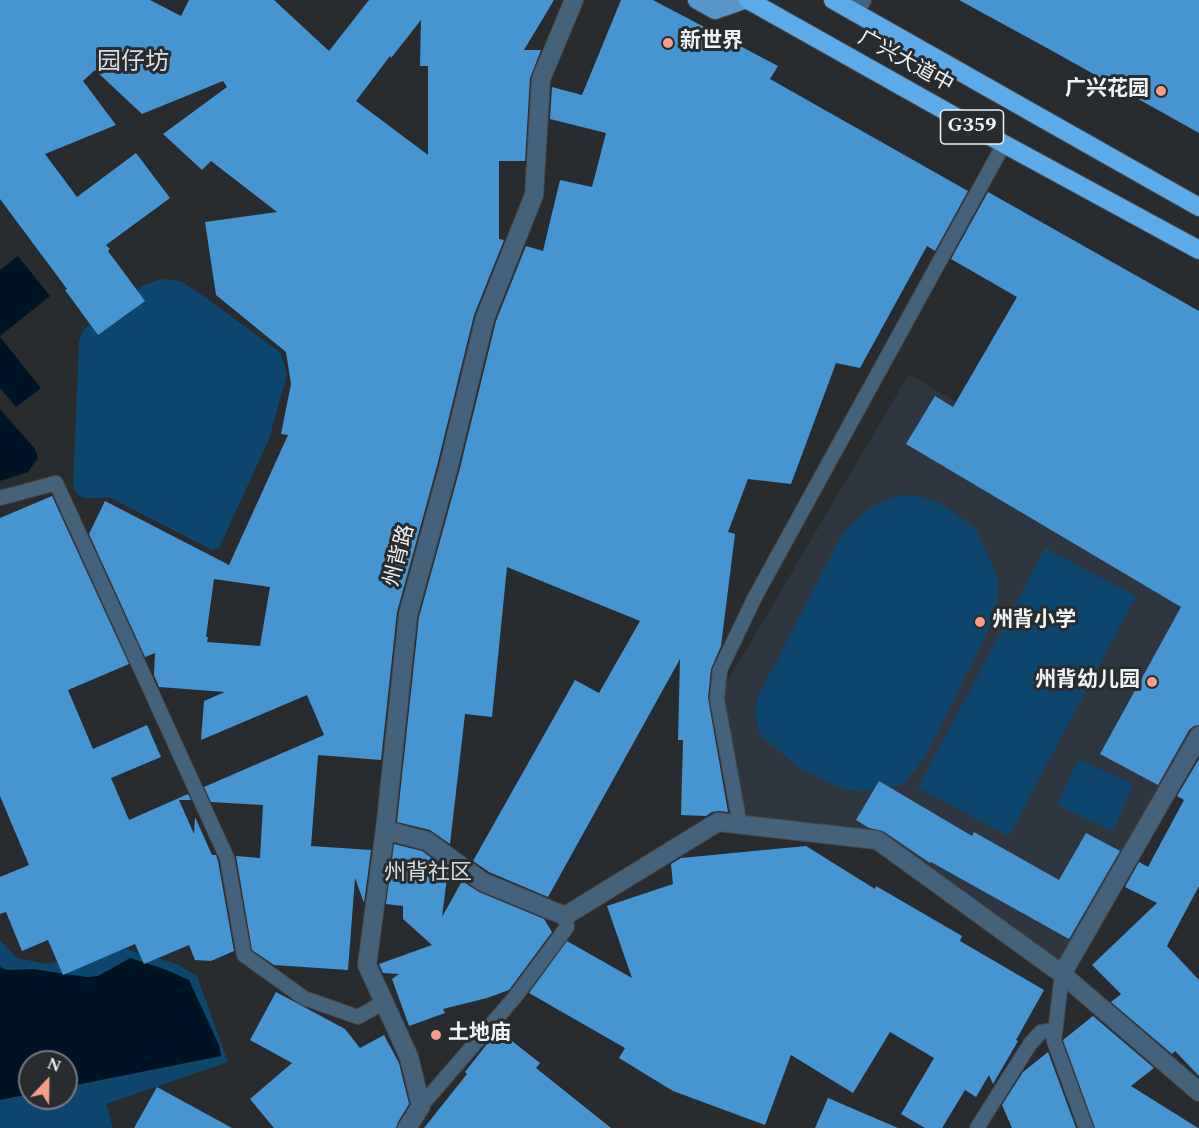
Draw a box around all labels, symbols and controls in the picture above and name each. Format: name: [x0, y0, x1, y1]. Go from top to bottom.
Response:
street label: 广兴大道中: [853, 27, 957, 99]
place label: 新世界: [680, 30, 743, 56]
marker: 新世界: [661, 36, 675, 50]
district label: 园仔坊: [97, 50, 169, 78]
place label: 广兴花园: [1065, 78, 1149, 104]
marker: 广兴花园: [1154, 84, 1168, 98]
road number: G359: [940, 110, 1004, 144]
street label: 州背路: [381, 522, 421, 590]
place label: 州背小学: [992, 609, 1076, 635]
marker: 州背小学: [973, 615, 987, 629]
place label: 州背幼儿园: [1035, 669, 1140, 695]
marker: 州背幼儿园: [1145, 675, 1159, 689]
district label: 州背社区: [384, 862, 472, 888]
place label: 土地庙: [448, 1022, 511, 1048]
marker: 土地庙: [429, 1028, 443, 1042]
north arrow: [18, 1050, 78, 1110]
text: N: [43, 1052, 65, 1079]

